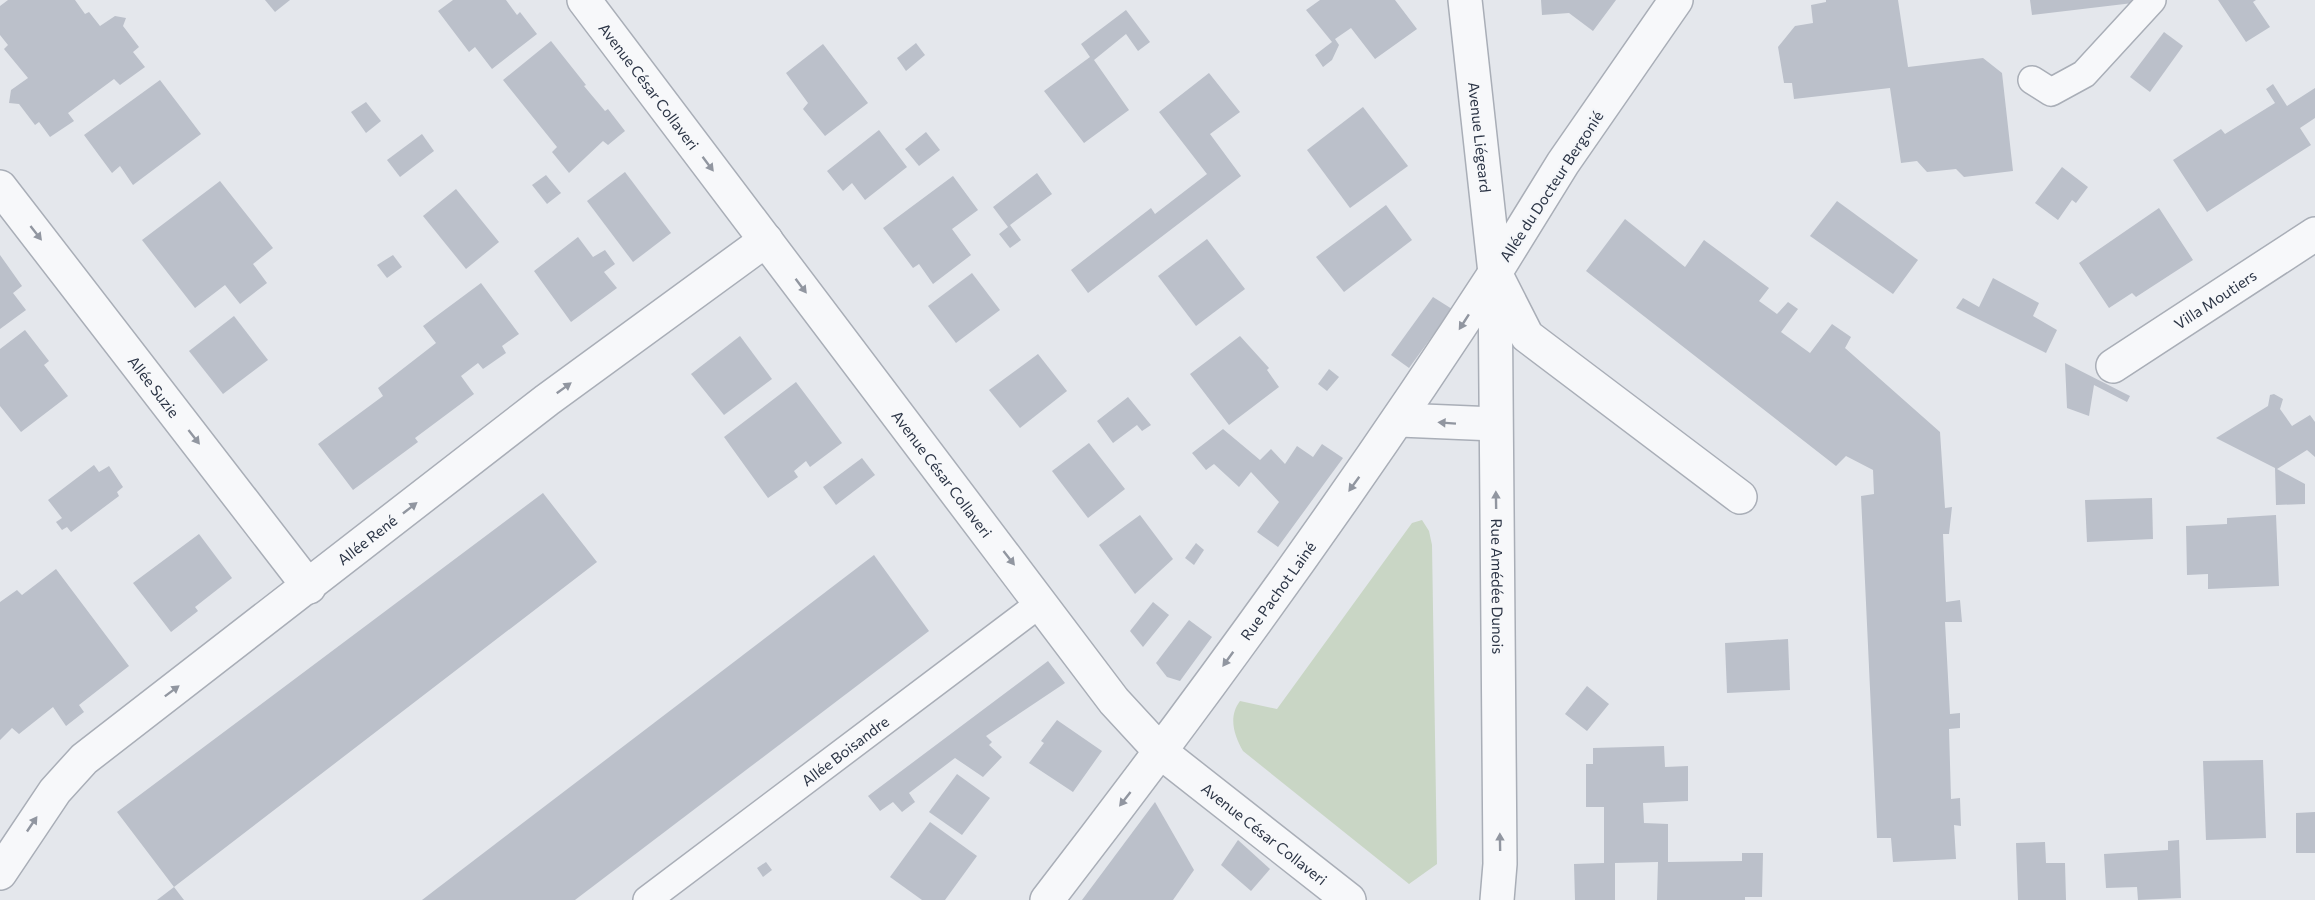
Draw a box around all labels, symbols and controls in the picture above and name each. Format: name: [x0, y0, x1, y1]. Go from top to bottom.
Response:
street label: Avenue César Collaveri: [595, 19, 703, 153]
street label: Avenue Liégeard: [1465, 81, 1495, 194]
street label: Allée du Docteur Bergonié: [1495, 107, 1607, 265]
one-way arrow: [702, 156, 714, 172]
one-way arrow: [29, 226, 41, 241]
street label: Villa Moutiers: [2171, 266, 2260, 333]
one-way arrow: [795, 279, 807, 294]
one-way arrow: [1458, 314, 1469, 331]
street label: Allée Suzie: [125, 352, 184, 421]
one-way arrow: [555, 382, 571, 394]
street label: Avenue César Collaveri: [888, 407, 996, 541]
one-way arrow: [1438, 418, 1457, 428]
one-way arrow: [187, 430, 199, 445]
one-way arrow: [1348, 475, 1360, 491]
one-way arrow: [1491, 490, 1501, 509]
one-way arrow: [402, 501, 418, 514]
street label: Allée René: [334, 511, 400, 568]
street label: Rue Amédée Dunois: [1488, 518, 1507, 654]
street label: Rue Pachot Lainé: [1236, 538, 1319, 643]
one-way arrow: [1002, 550, 1015, 566]
one-way arrow: [1222, 651, 1234, 667]
one-way arrow: [164, 685, 180, 697]
street label: Allée Boisandre: [798, 712, 892, 789]
street label: Avenue César Collaveri: [1198, 779, 1331, 888]
one-way arrow: [1120, 791, 1132, 806]
one-way arrow: [27, 816, 38, 833]
one-way arrow: [1495, 832, 1505, 851]

